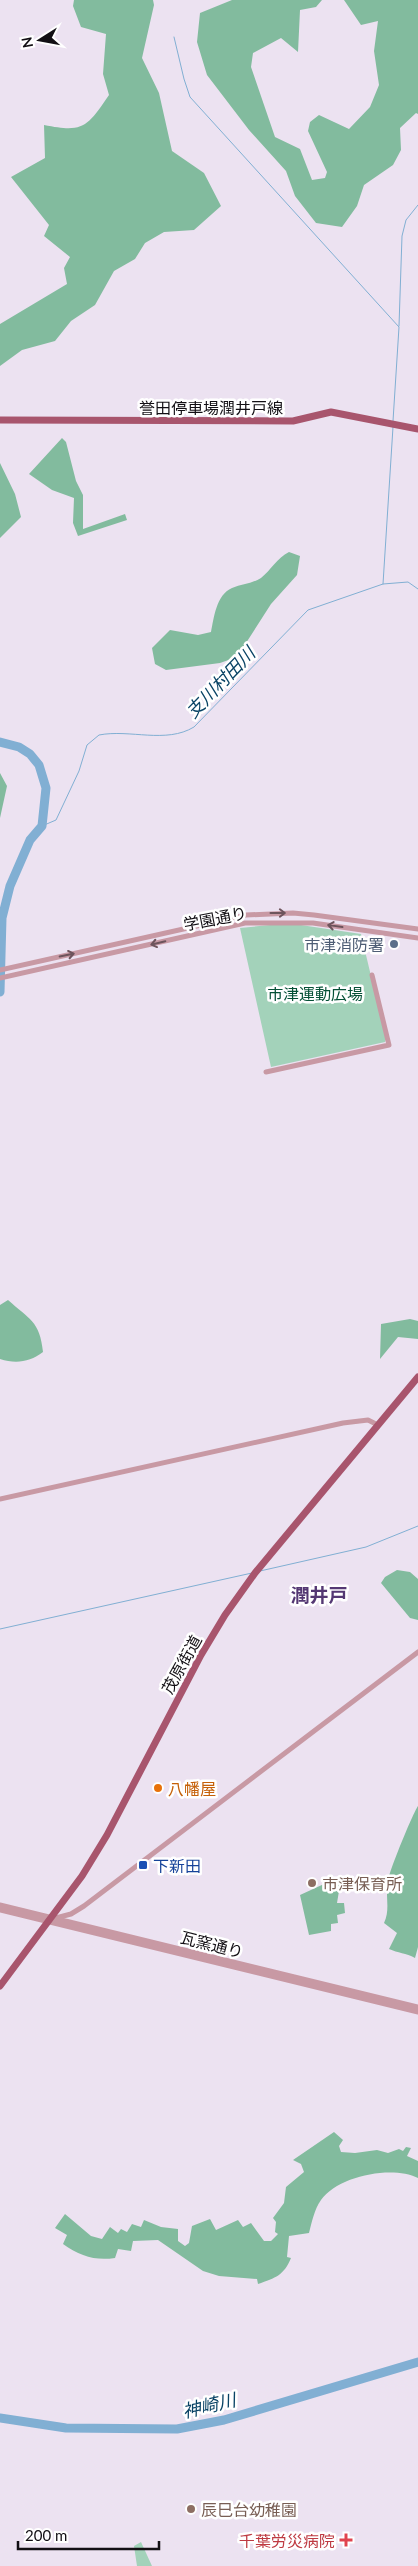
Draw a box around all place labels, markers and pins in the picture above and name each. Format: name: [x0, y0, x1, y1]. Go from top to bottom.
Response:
place label: 市津消防署: [304, 935, 384, 954]
marker: 市津消防署: [388, 938, 400, 950]
place label: 八幡屋: [168, 1779, 216, 1798]
marker: 八幡屋: [152, 1782, 164, 1794]
place label: 下新田: [153, 1856, 201, 1875]
marker: 下新田: [137, 1859, 149, 1871]
place label: 市津保育所: [322, 1874, 402, 1893]
marker: 市津保育所: [306, 1877, 318, 1889]
place label: 辰巳台幼稚園: [201, 2500, 297, 2519]
marker: 辰巳台幼稚園: [185, 2503, 197, 2515]
place label: 千葉労災病院: [239, 2531, 335, 2550]
marker: 千葉労災病院: [339, 2533, 353, 2547]

